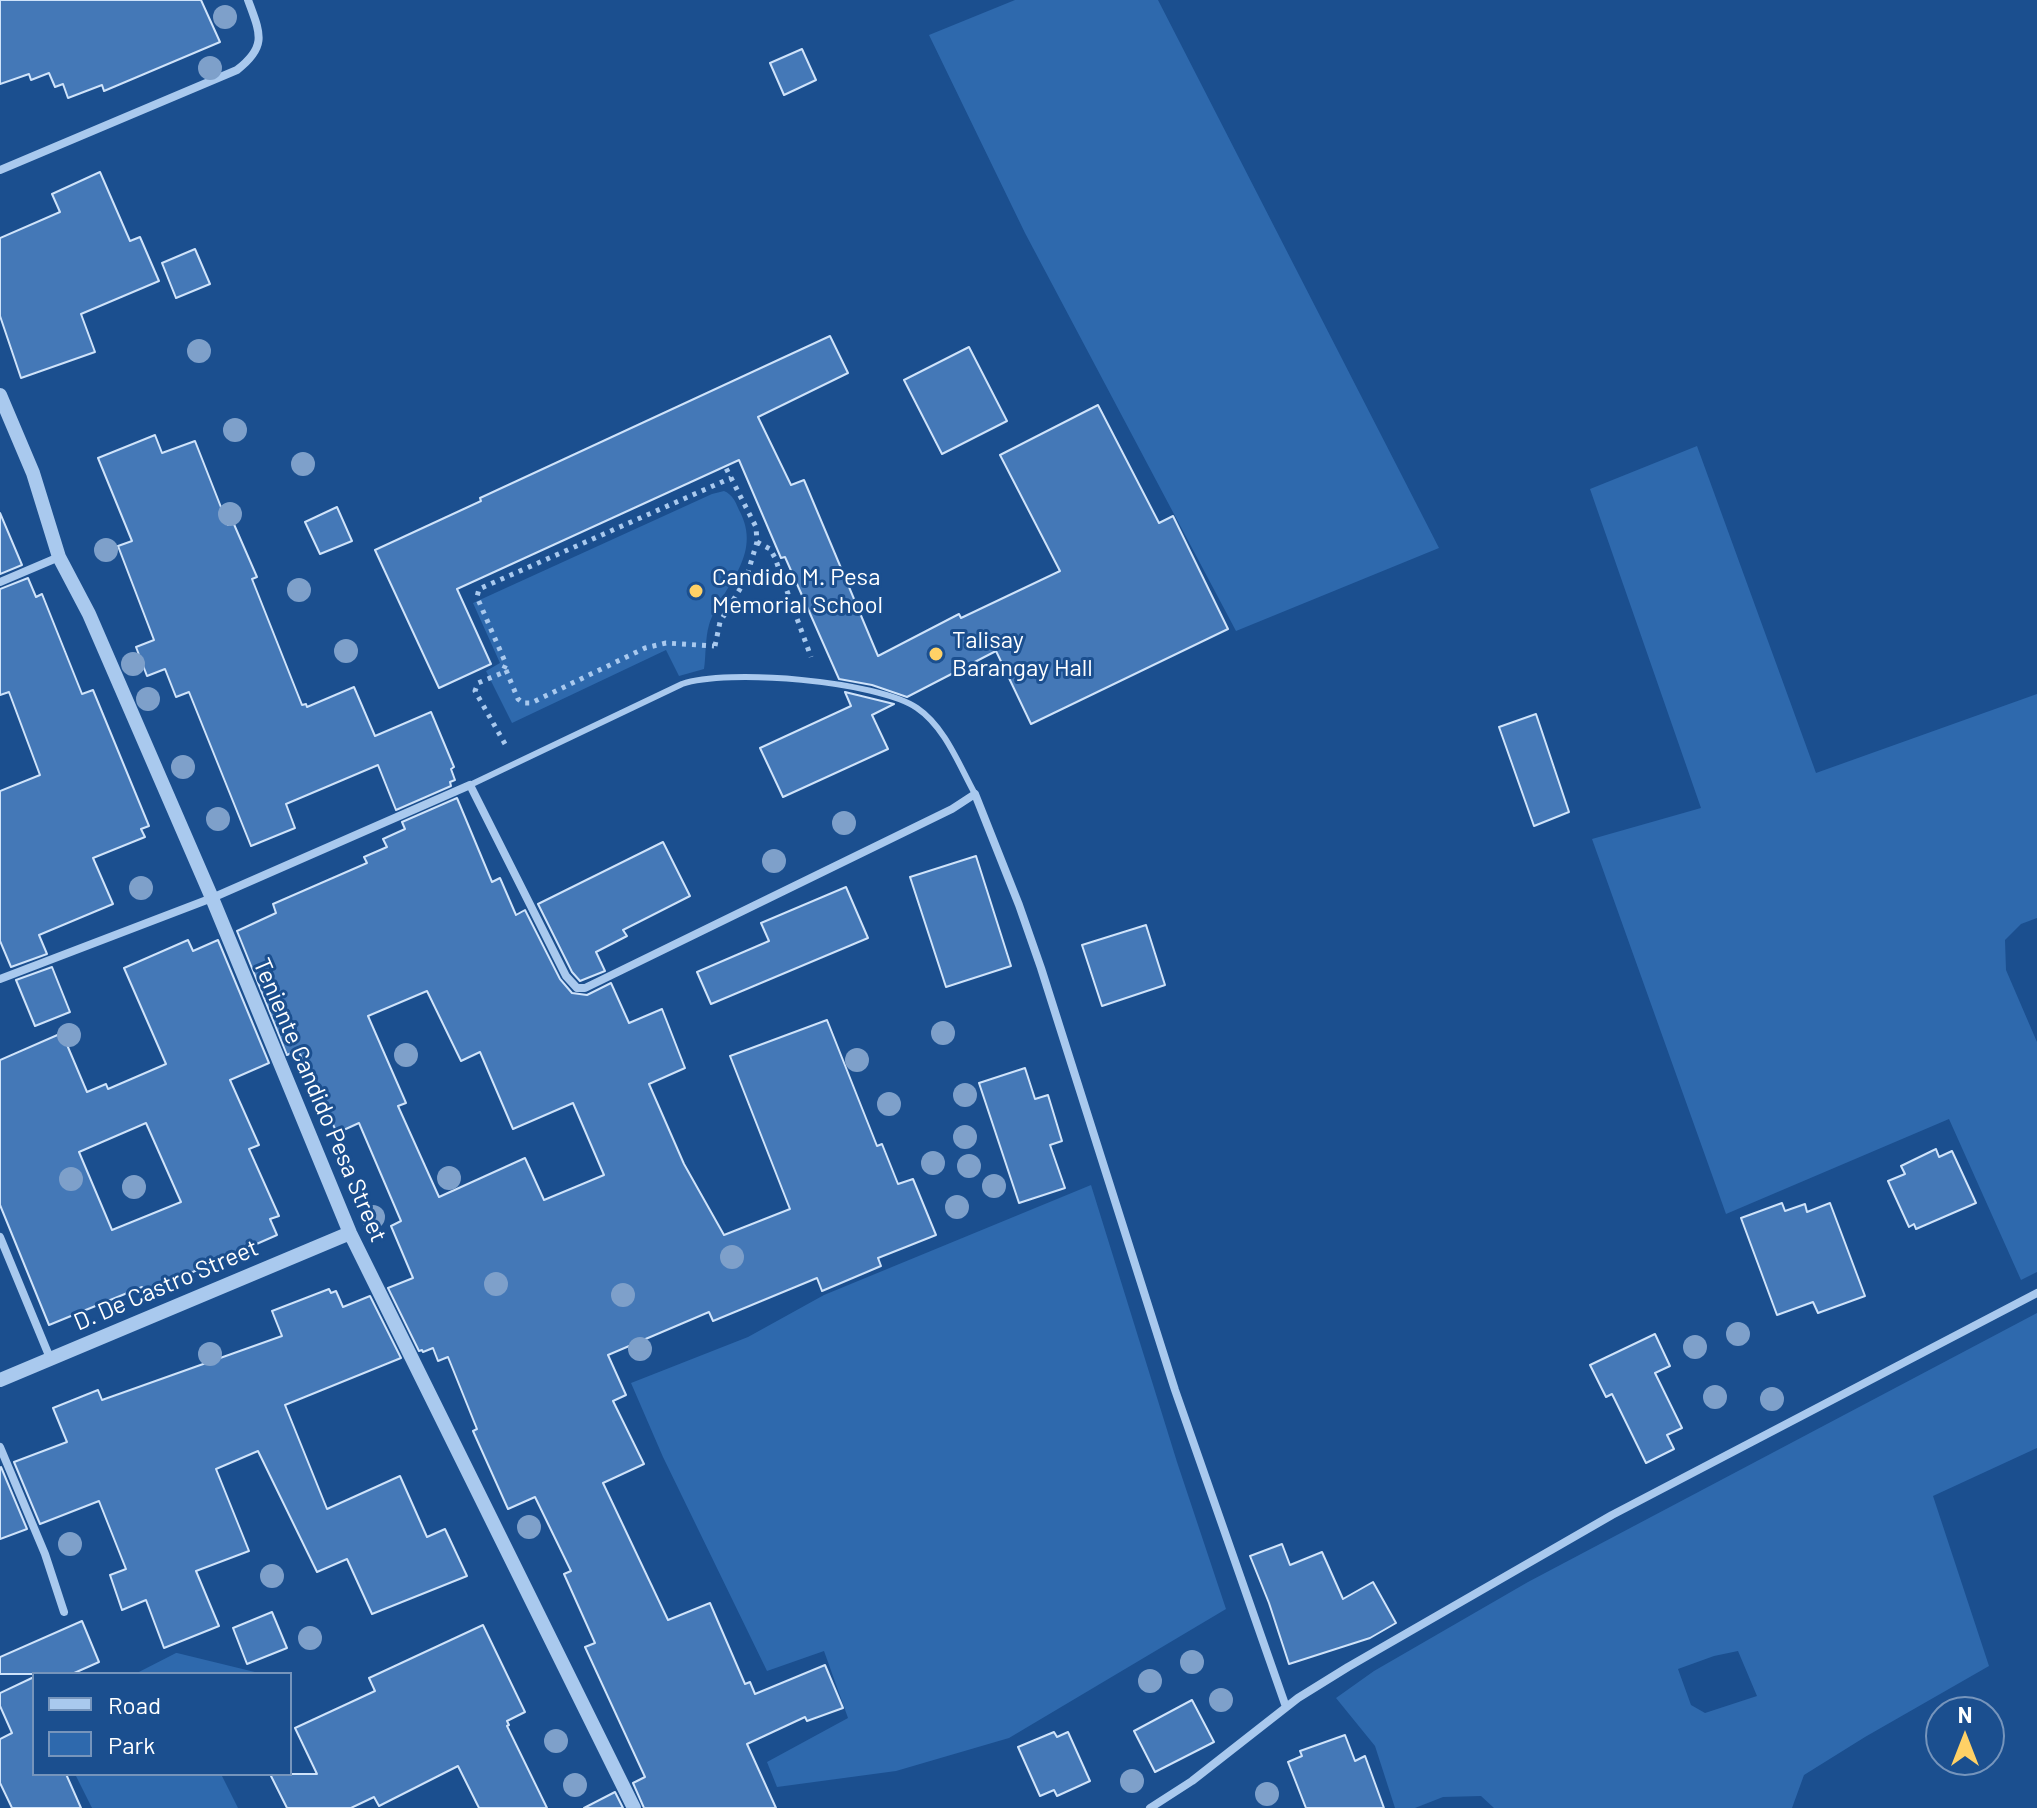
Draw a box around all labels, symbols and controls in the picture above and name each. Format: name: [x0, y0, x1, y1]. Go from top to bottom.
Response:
place label: Candido M. Pesa Memorial School: [712, 563, 883, 619]
marker: Candido M. Pesa Memorial School: [687, 582, 705, 600]
place label: Talisay Barangay Hall: [952, 626, 1093, 682]
marker: Talisay Barangay Hall: [927, 645, 945, 663]
street label: Teniente Candido Pesa Street: [247, 954, 393, 1246]
street label: D. De Castro Street: [70, 1233, 262, 1337]
legend: [32, 1672, 292, 1776]
text: Road: [108, 1690, 161, 1719]
north arrow: [1925, 1696, 2005, 1776]
text: N: [1958, 1701, 1972, 1727]
text: Park: [108, 1730, 155, 1759]

